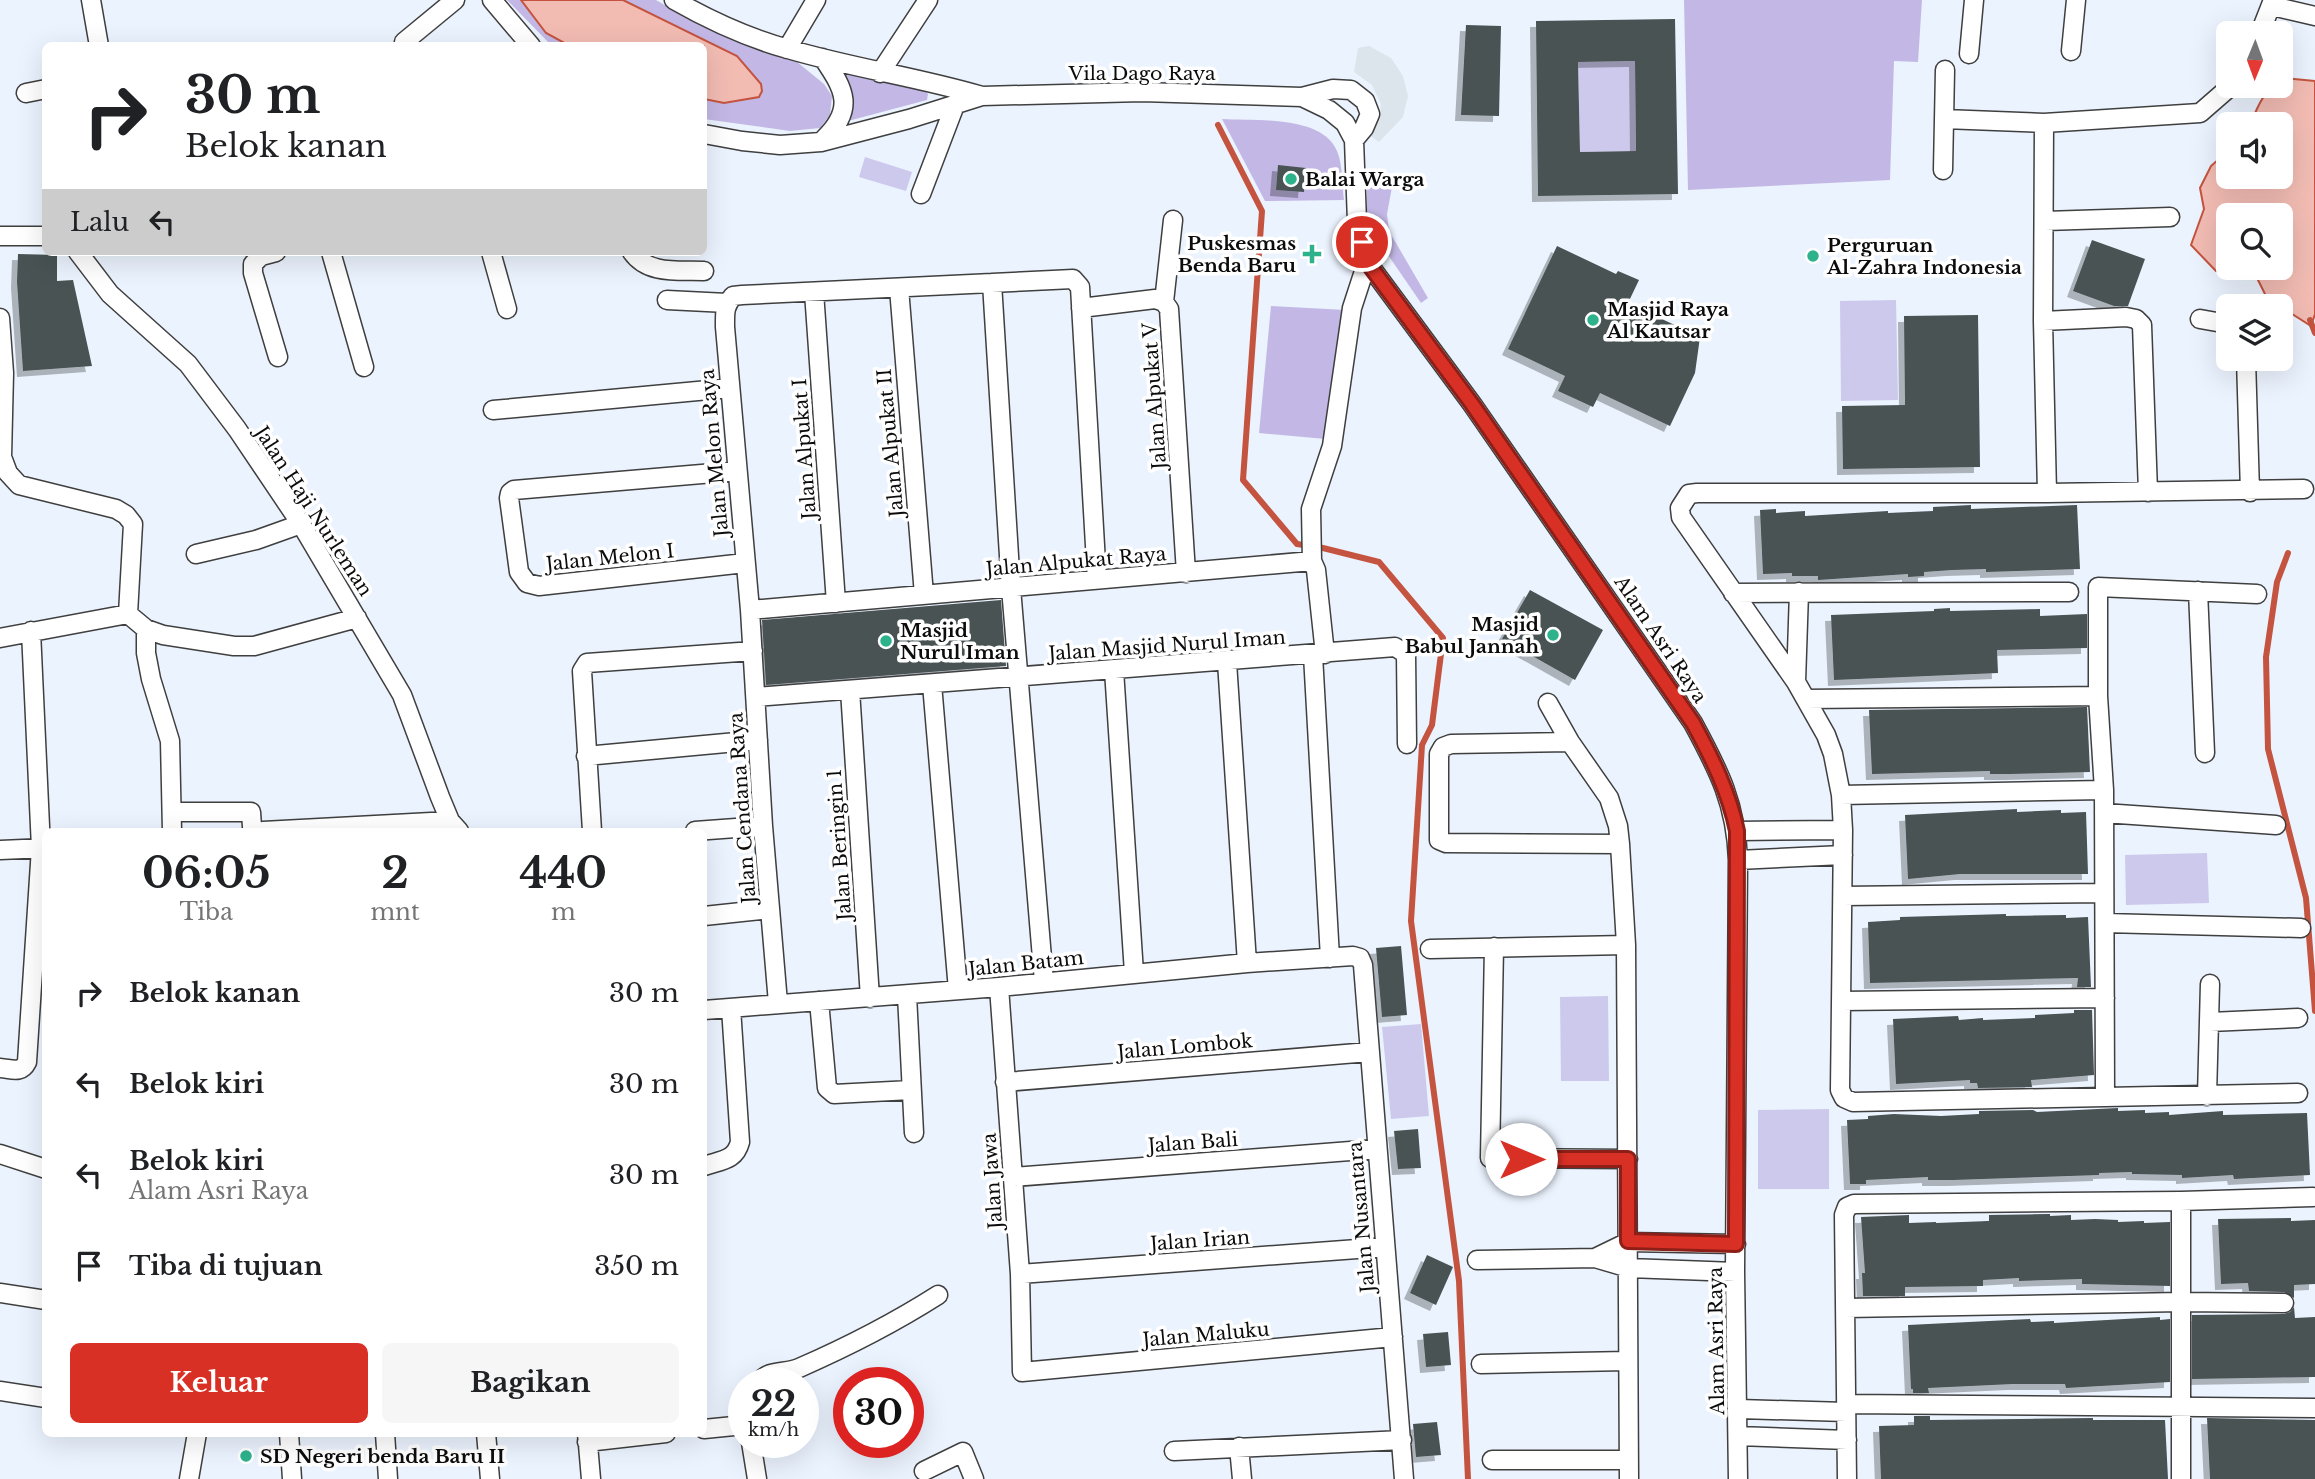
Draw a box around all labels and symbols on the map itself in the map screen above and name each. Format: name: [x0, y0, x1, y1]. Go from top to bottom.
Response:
north arrow: [2216, 21, 2292, 98]
street label: Vila Dago Raya: [1067, 62, 1216, 85]
place label: Balai Warga: [1305, 168, 1424, 191]
marker: Balai Warga: [1283, 171, 1299, 187]
pin: [1332, 212, 1392, 272]
place label: Puskesmas Benda Baru: [1178, 232, 1297, 277]
place label: Perguruan Al-Zahra Indonesia: [1826, 234, 2022, 279]
marker: Puskesmas Benda Baru: [1302, 244, 1322, 264]
marker: Perguruan Al-Zahra Indonesia: [1805, 248, 1821, 264]
place label: Masjid Raya Al Kautsar: [1606, 298, 1729, 343]
marker: Masjid Raya Al Kautsar: [1585, 312, 1601, 328]
street label: Jalan Alpukat V: [1138, 321, 1171, 473]
street label: Jalan Melon Raya: [696, 368, 734, 541]
street label: Jalan Alpukat II: [873, 368, 909, 521]
street label: Jalan Alpukat I: [788, 378, 821, 523]
street label: Jalan Haji Nurleman: [248, 419, 377, 601]
street label: Jalan Melon I: [542, 539, 675, 576]
street label: Jalan Alpukat Raya: [982, 542, 1168, 581]
street label: Alam Asri Raya: [1609, 571, 1712, 708]
place label: Masjid Babul Jannah: [1405, 613, 1539, 658]
place label: Masjid Nurul Iman: [900, 619, 1020, 664]
street label: Jalan Masjid Nurul Iman: [1045, 626, 1286, 665]
marker: Masjid Babul Jannah: [1545, 627, 1561, 643]
marker: Masjid Nurul Iman: [878, 633, 894, 649]
street label: Jalan Cendana Raya: [724, 711, 761, 907]
street label: Jalan Beringin 1: [823, 769, 856, 924]
street label: Jalan Batam: [964, 946, 1085, 981]
street label: Jalan Lombok: [1113, 1029, 1254, 1064]
position arrow: [1484, 1122, 1558, 1196]
street label: Jalan Bali: [1144, 1128, 1239, 1157]
street label: Jalan Jawa: [978, 1132, 1008, 1233]
street label: Jalan Nusantara: [1343, 1140, 1380, 1296]
street label: Jalan Irian: [1147, 1226, 1251, 1256]
street label: Alam Asri Raya: [1704, 1266, 1729, 1416]
street label: Jalan Maluku: [1139, 1317, 1271, 1352]
speed limit sign: 30: [833, 1367, 924, 1458]
place label: SD Negeri benda Baru II: [260, 1445, 505, 1468]
marker: SD Negeri benda Baru II: [238, 1448, 254, 1464]

